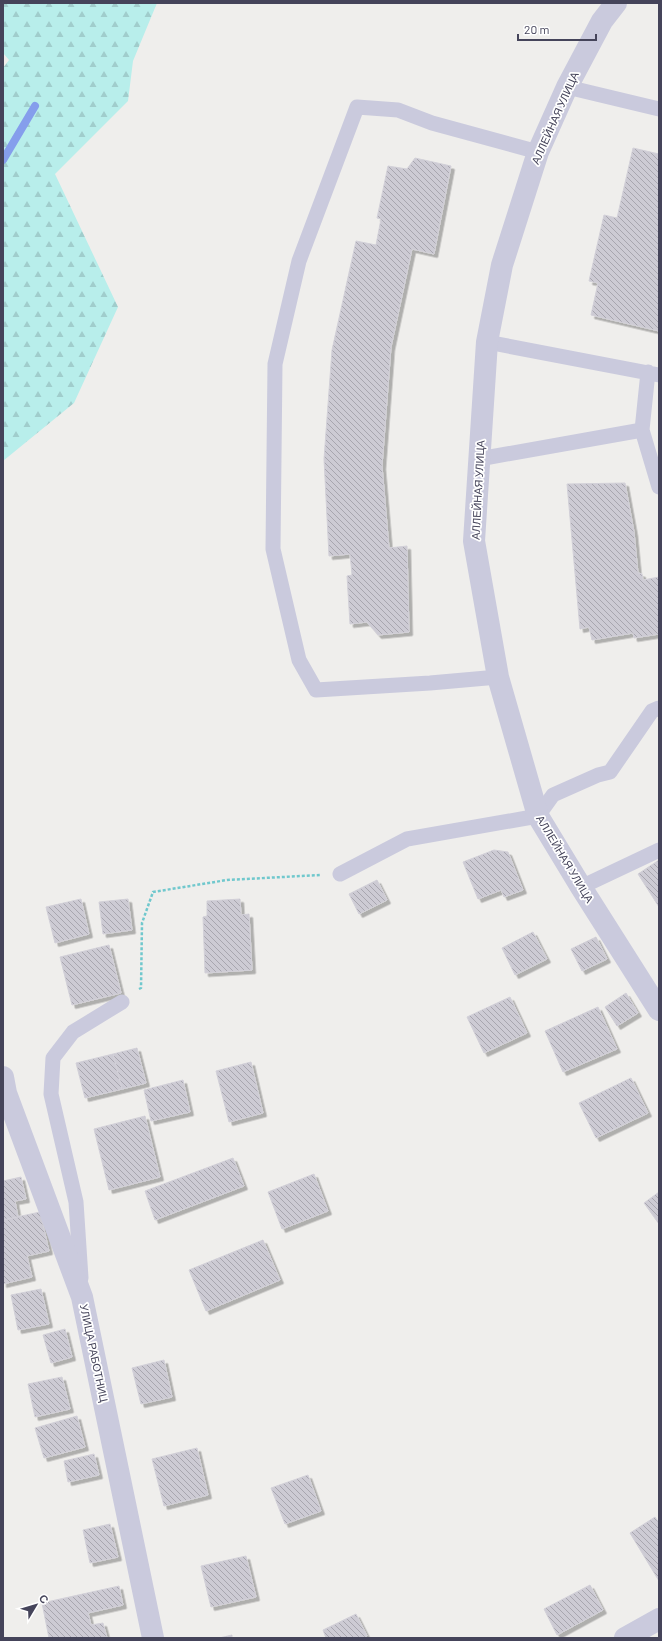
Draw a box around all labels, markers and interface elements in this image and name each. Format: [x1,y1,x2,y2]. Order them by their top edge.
scale bar [518,16,596,42]
text: 20 m [524,22,550,36]
street label: АЛЛЕЙНАЯ УЛИЦА [528,69,581,166]
street label: АЛЛЕЙНАЯ УЛИЦА [468,439,487,540]
street label: АЛЛЕЙНАЯ УЛИЦА [534,813,597,905]
street label: УЛИЦА РАБОТНИЦ [78,1303,111,1403]
north arrow [16,1585,56,1625]
text: С [37,1591,52,1606]

